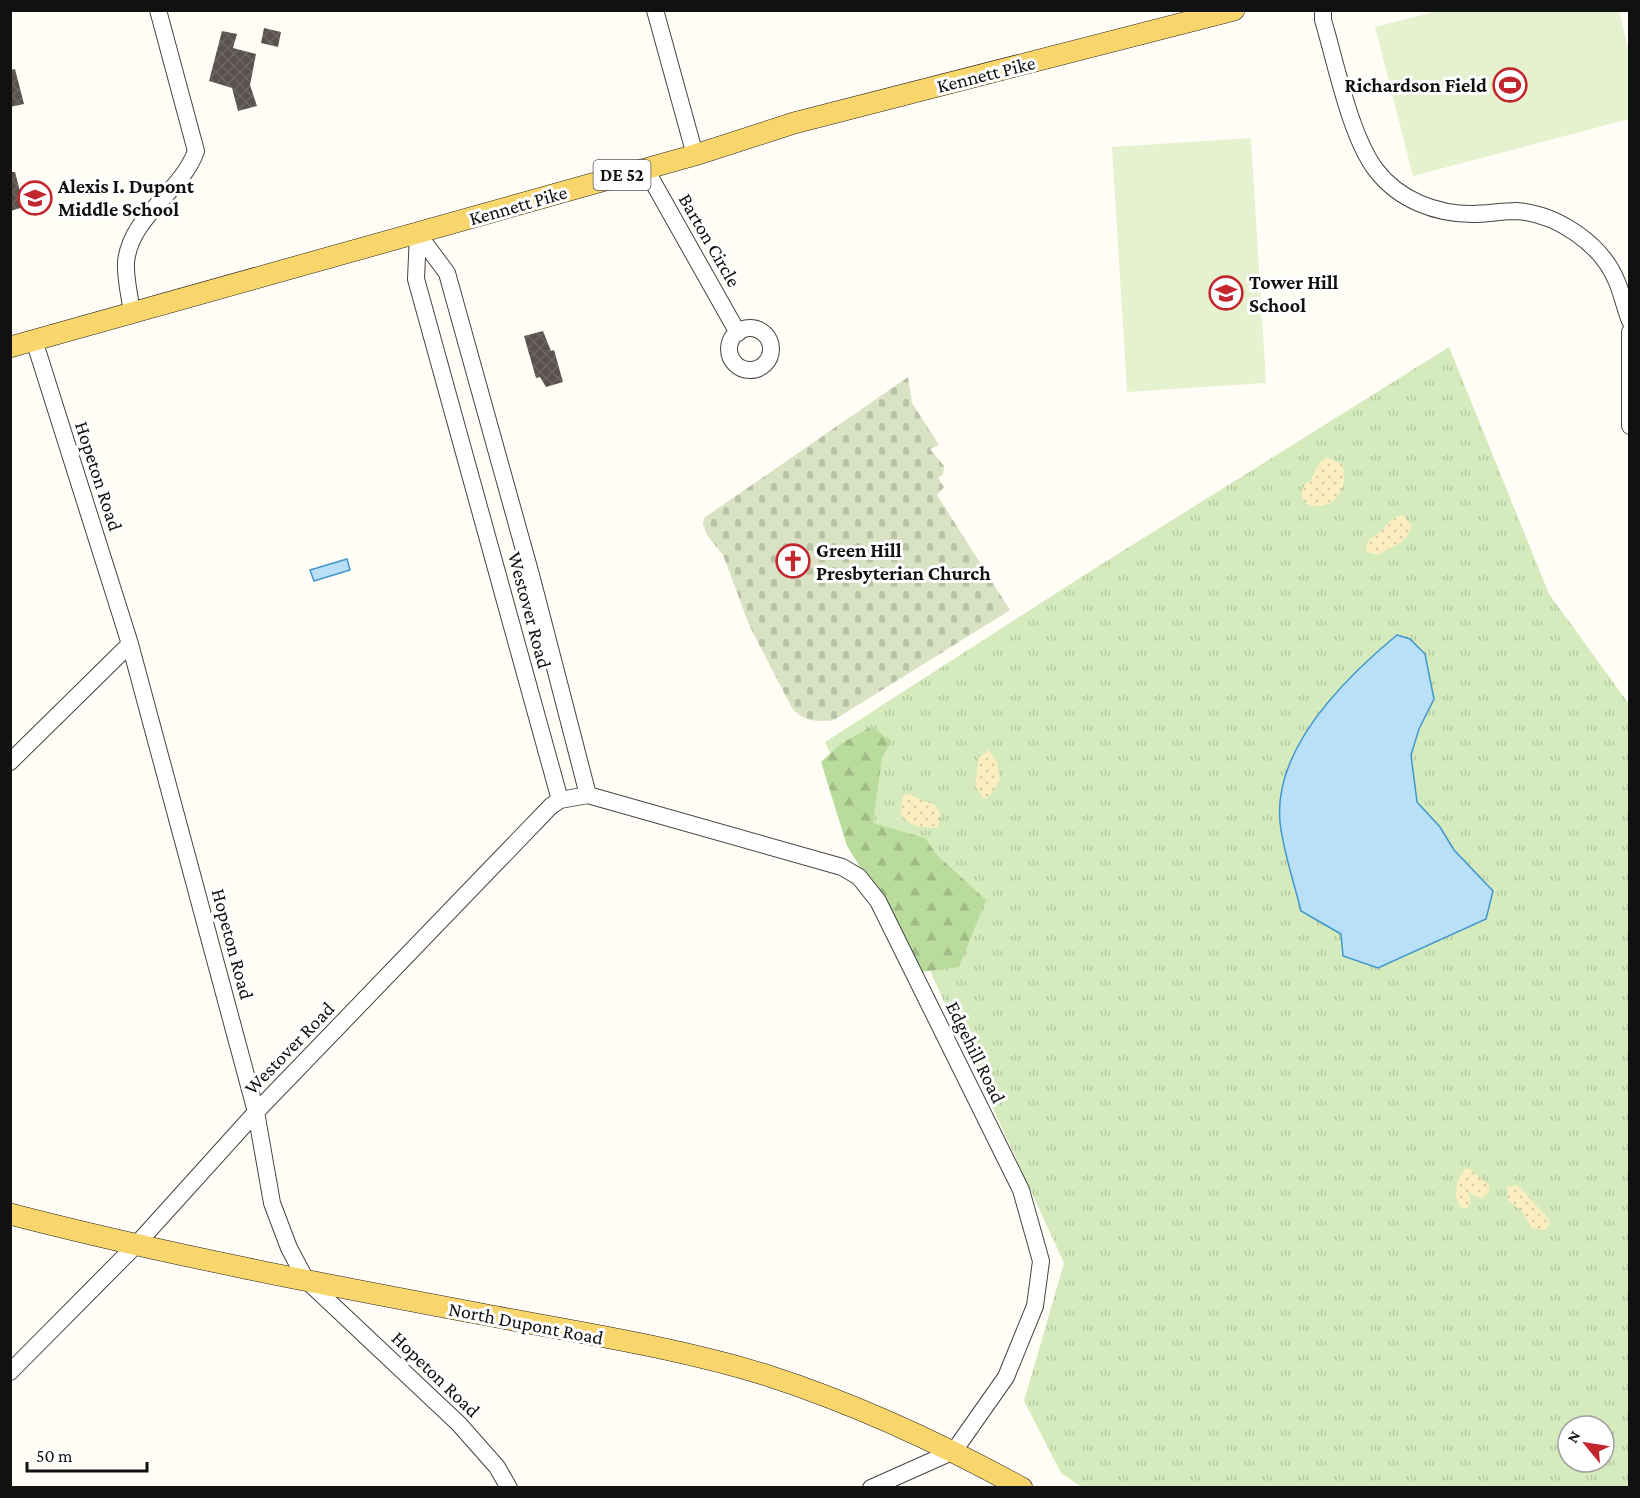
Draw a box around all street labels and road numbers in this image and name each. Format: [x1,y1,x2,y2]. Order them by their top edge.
street label: Kennett Pike [934,51,1038,97]
road number: DE 52 [594,160,650,190]
street label: Kennett Pike [467,180,570,229]
street label: Barton Circle [674,189,746,291]
street label: Hopeton Road [70,418,127,534]
street label: Westover Road [504,549,556,671]
street label: Hopeton Road [207,886,258,1003]
street label: Westover Road [239,997,339,1099]
street label: Edgehill Road [941,998,1010,1107]
street label: North Dupont Road [447,1297,606,1350]
street label: Hopeton Road [387,1327,485,1422]

